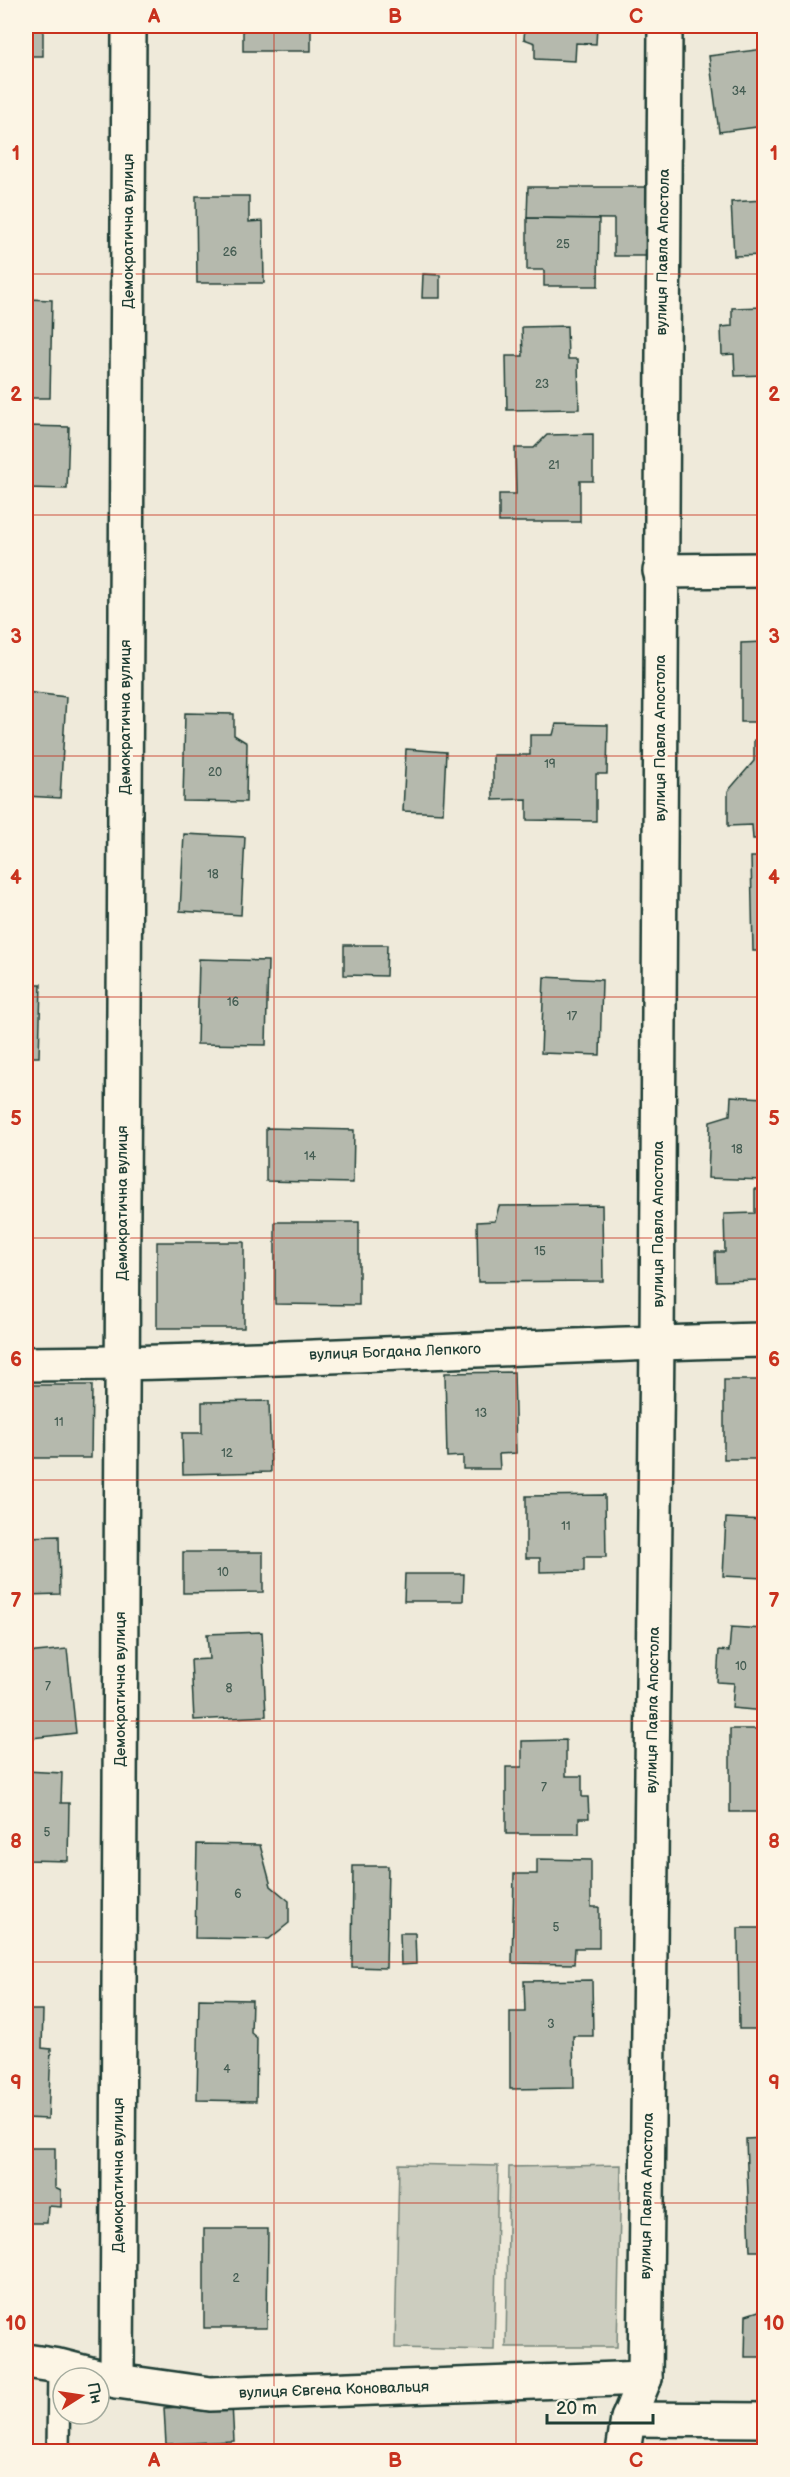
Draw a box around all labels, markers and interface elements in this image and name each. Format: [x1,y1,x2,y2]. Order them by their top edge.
text: A [147,5,161,29]
text: B [388,5,402,29]
text: C [629,5,643,29]
house number: 34 [732,84,747,99]
text: 1 [12,142,20,166]
text: 1 [770,142,778,166]
street label: Демократична вулиця [119,153,138,309]
street label: вулиця Павла Апостола [652,168,674,336]
house number: 25 [556,237,570,252]
house number: 26 [223,245,237,260]
house number: 23 [535,377,549,392]
text: 2 [10,383,22,407]
text: 2 [768,383,780,407]
house number: 21 [548,458,560,473]
text: 3 [10,625,22,649]
text: 3 [768,625,780,649]
street label: Демократична вулиця [116,639,135,795]
street label: вулиця Павла Апостола [651,654,670,821]
house number: 19 [544,757,556,772]
house number: 20 [208,765,222,780]
text: 4 [10,866,22,890]
text: 4 [768,866,780,890]
house number: 18 [207,867,219,882]
house number: 16 [227,995,239,1010]
house number: 17 [567,1009,577,1024]
text: 5 [10,1107,22,1131]
text: 5 [768,1107,780,1131]
street label: Демократична вулиця [113,1125,132,1281]
street label: вулиця Павла Апостола [649,1140,668,1307]
house number: 18 [731,1142,743,1157]
house number: 14 [304,1149,317,1164]
house number: 15 [534,1244,546,1259]
street label: вулиця Богдана Лепкого [309,1340,481,1364]
text: 6 [10,1348,22,1372]
text: 6 [768,1348,780,1372]
house number: 13 [475,1406,487,1421]
house number: 11 [54,1415,64,1430]
house number: 12 [221,1446,233,1461]
house number: 11 [561,1519,571,1534]
house number: 10 [217,1565,229,1580]
text: 7 [10,1589,22,1613]
text: 7 [768,1589,780,1613]
street label: Демократична вулиця [111,1611,130,1767]
street label: вулиця Павла Апостола [642,1626,664,1794]
house number: 10 [735,1659,747,1674]
house number: 7 [45,1679,51,1694]
house number: 8 [226,1681,233,1696]
house number: 7 [541,1780,547,1795]
house number: 5 [44,1825,51,1840]
text: 8 [10,1830,22,1854]
text: 8 [768,1830,780,1854]
house number: 6 [234,1887,242,1902]
house number: 5 [553,1920,560,1935]
house number: 3 [547,2017,555,2032]
house number: 4 [223,2062,231,2077]
text: 9 [10,2071,22,2095]
text: 9 [768,2071,780,2095]
street label: Демократична вулиця [109,2097,128,2253]
street label: вулиця Павла Апостола [636,2112,658,2280]
house number: 2 [232,2271,240,2286]
text: 10 [6,2312,26,2336]
text: 10 [764,2312,784,2336]
north arrow [51,2366,111,2426]
street label: вулиця Євгена Коновальця [239,2377,429,2403]
text: Пн [83,2381,106,2406]
scale bar [547,2387,654,2425]
text: 20 m [556,2398,597,2419]
text: A [147,2449,161,2473]
text: B [388,2449,402,2473]
text: C [629,2449,643,2473]

